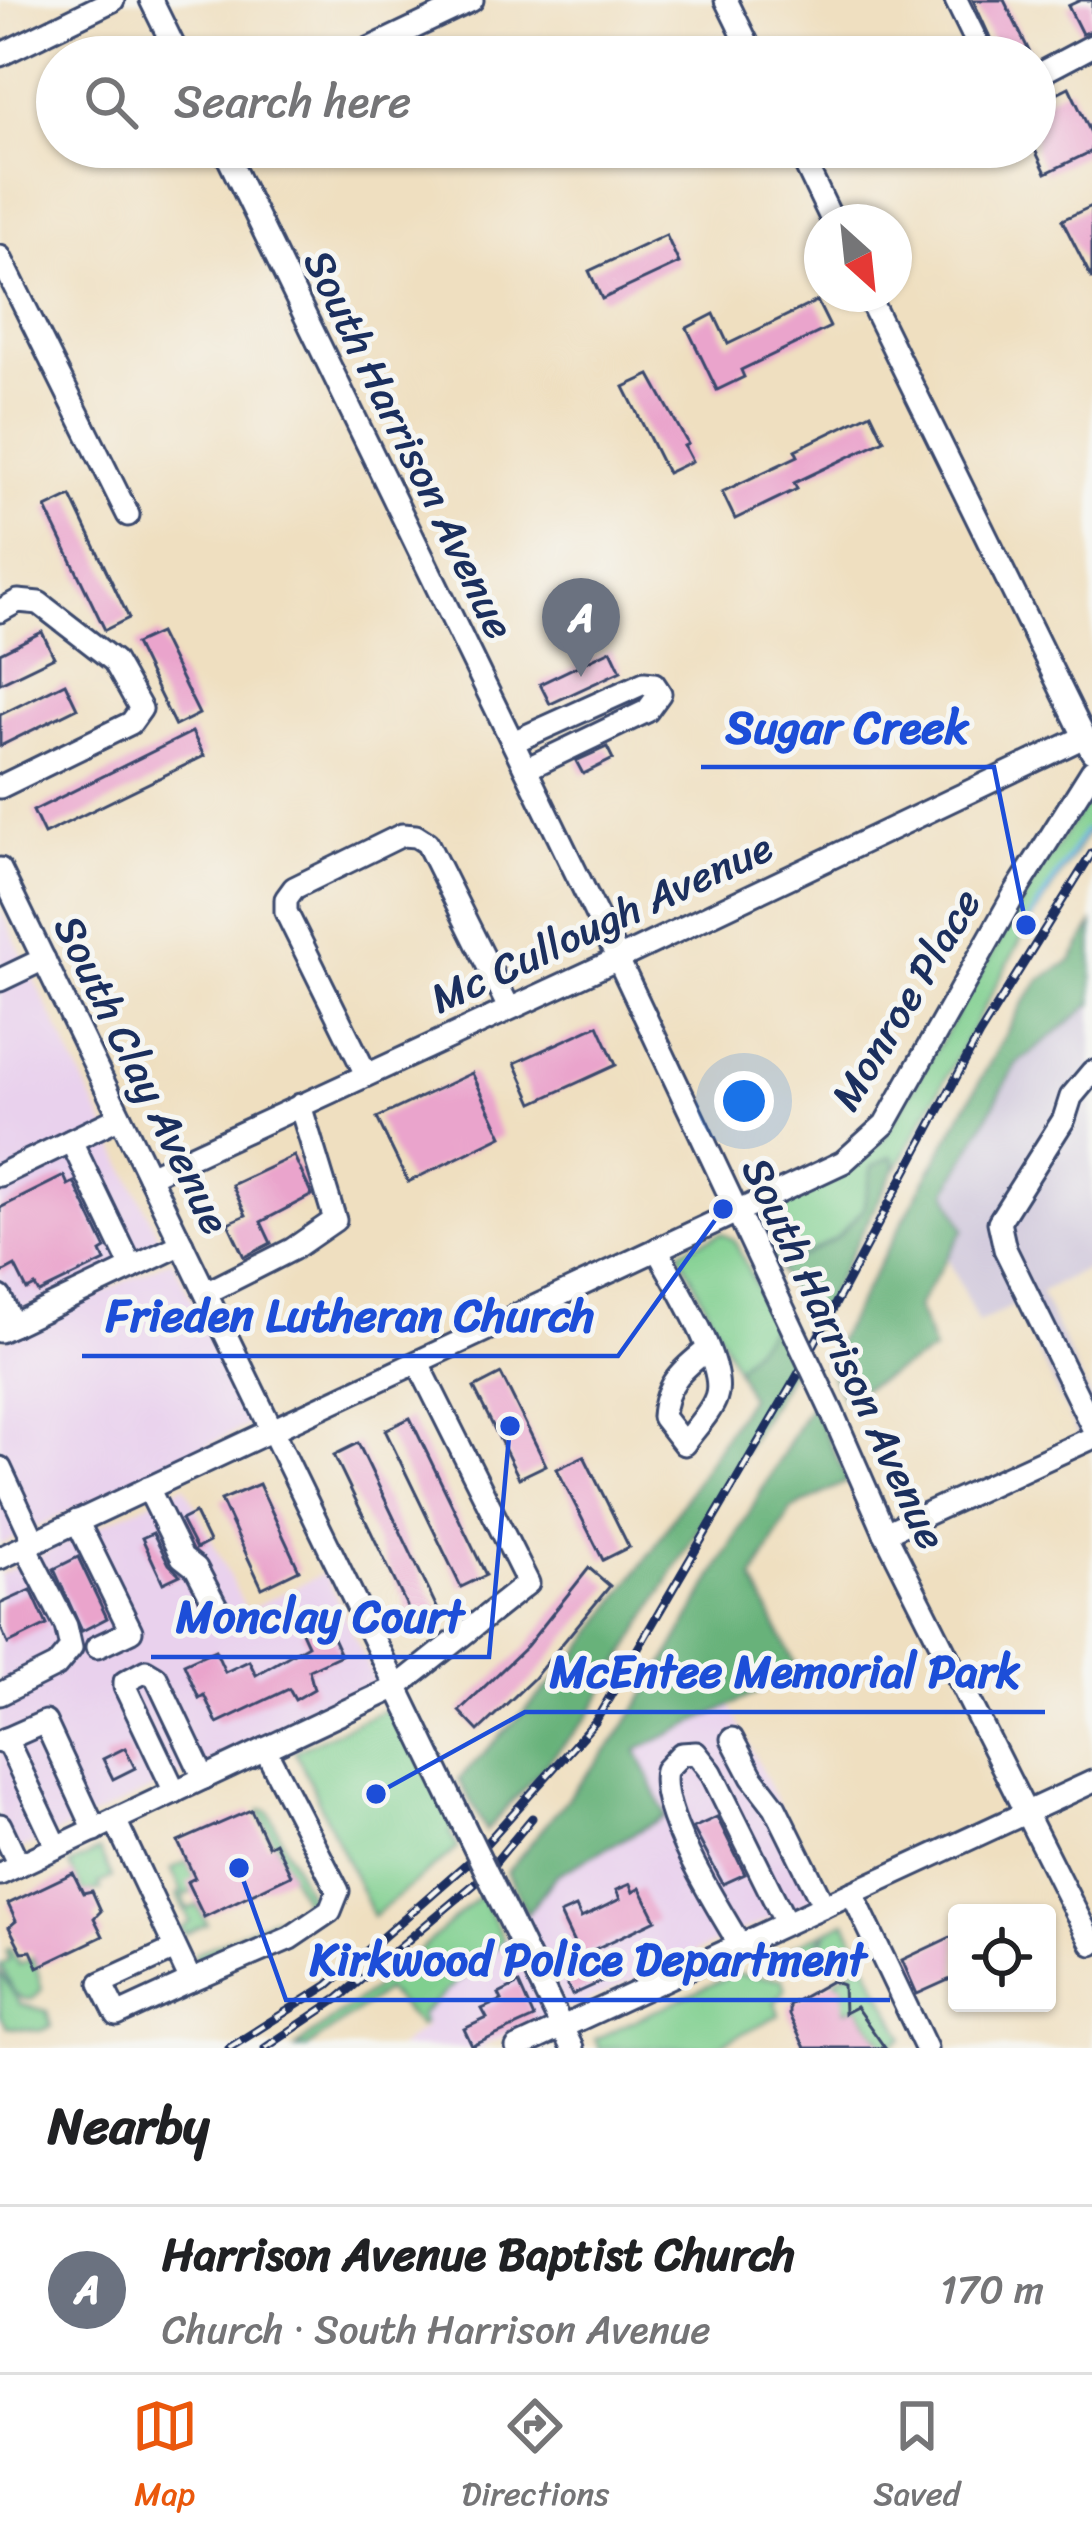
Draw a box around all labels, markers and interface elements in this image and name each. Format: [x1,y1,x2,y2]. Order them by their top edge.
search box [36,36,1056,168]
text: Search here [174,62,411,142]
icon: search [78,69,144,135]
north arrow [804,204,912,312]
street label: South Harrison Avenue [282,236,536,652]
pin: A [542,578,620,677]
callout: Sugar Creek [701,686,994,767]
text: Sugar Creek [724,688,970,768]
street label: Mc Cullough Avenue [418,811,785,1035]
street label: Monroe Place [810,874,1002,1125]
street label: South Clay Avenue [33,902,252,1247]
your location [714,1071,774,1131]
street label: South Harrison Avenue [720,1144,968,1562]
callout: Frieden Lutheran Church [82,1275,618,1356]
text: Frieden Lutheran Church [105,1276,595,1356]
callout: Monclay Court [151,1576,489,1657]
text: Monclay Court [175,1577,467,1657]
callout: McEntee Memorial Park [525,1631,1045,1712]
text: McEntee Memorial Park [549,1632,1021,1712]
map controls [948,1904,1056,2012]
button: locate [948,1904,1056,2012]
callout: Kirkwood Police Department [286,1919,890,2000]
text: Kirkwood Police Department [309,1920,869,2000]
text: Nearby [48,2081,209,2171]
text: Harrison Avenue Baptist Church [162,2215,795,2295]
text: A [74,2255,100,2324]
text: 170 m [940,2255,1044,2324]
text: Church · South Harrison Avenue [162,2295,711,2364]
tab: Map [132,2393,198,2523]
tab: Directions [462,2393,609,2523]
tab: Saved [873,2393,960,2523]

